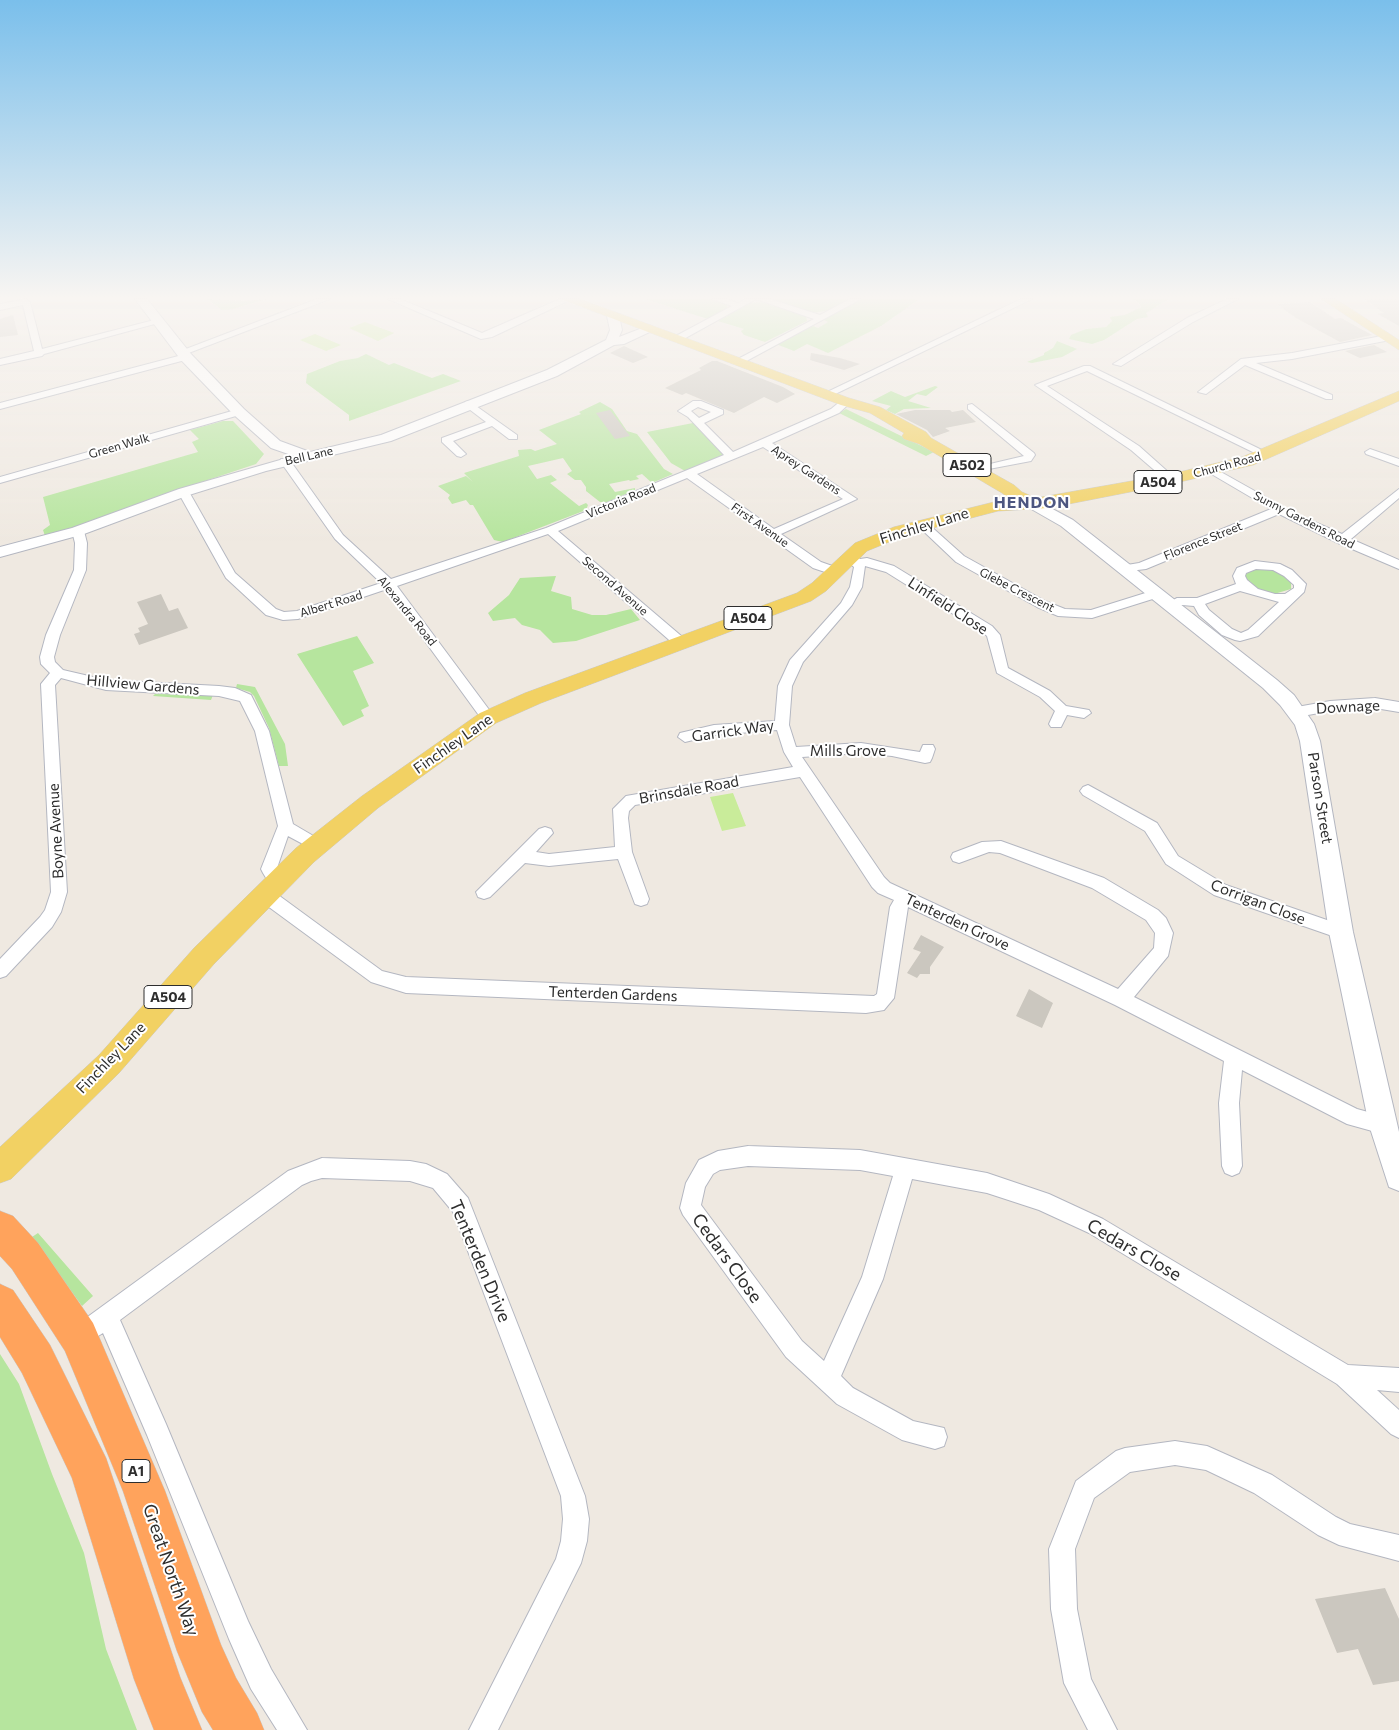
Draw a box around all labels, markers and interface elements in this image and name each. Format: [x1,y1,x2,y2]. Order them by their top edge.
street label: Green Walk [87,430,151,462]
street label: Aprey Gardens [769,442,843,498]
street label: Bell Lane [284,443,334,469]
street label: Church Road [1192,449,1262,481]
road number: A502 [943,454,991,476]
road number: A504 [1134,471,1182,494]
street label: Victoria Road [584,481,658,521]
street label: Sunny Gardens Road [1251,488,1357,552]
district label: HENDON [993,493,1071,513]
street label: First Avenue [728,500,792,550]
street label: Finchley Lane [877,504,971,548]
street label: Florence Street [1162,519,1244,563]
street label: Second Avenue [579,553,651,619]
street label: Glebe Crescent [977,565,1057,615]
street label: Alexandra Road [375,573,439,649]
street label: Linfield Close [905,573,991,639]
street label: Albert Road [298,588,364,620]
road number: A504 [724,606,772,630]
street label: Hillview Gardens [86,671,200,699]
street label: Downage [1316,696,1380,718]
street label: Finchley Lane [410,710,496,778]
street label: Garrick Way [691,716,775,746]
street label: Mills Grove [810,742,886,760]
street label: Parson Street [1304,751,1336,845]
street label: Brinsdale Road [638,772,740,808]
street label: Boyne Avenue [45,783,67,879]
street label: Corrigan Close [1208,876,1308,928]
street label: Tenterden Grove [902,890,1012,954]
street label: Tenterden Gardens [548,983,678,1005]
road number: A504 [144,986,192,1009]
street label: Finchley Lane [73,1019,149,1097]
street label: Tenterden Drive [445,1197,515,1325]
street label: Cedars Close [687,1209,767,1307]
street label: Cedars Close [1083,1214,1185,1286]
road number: A1 [122,1460,150,1482]
street label: Great North Way [138,1501,204,1639]

